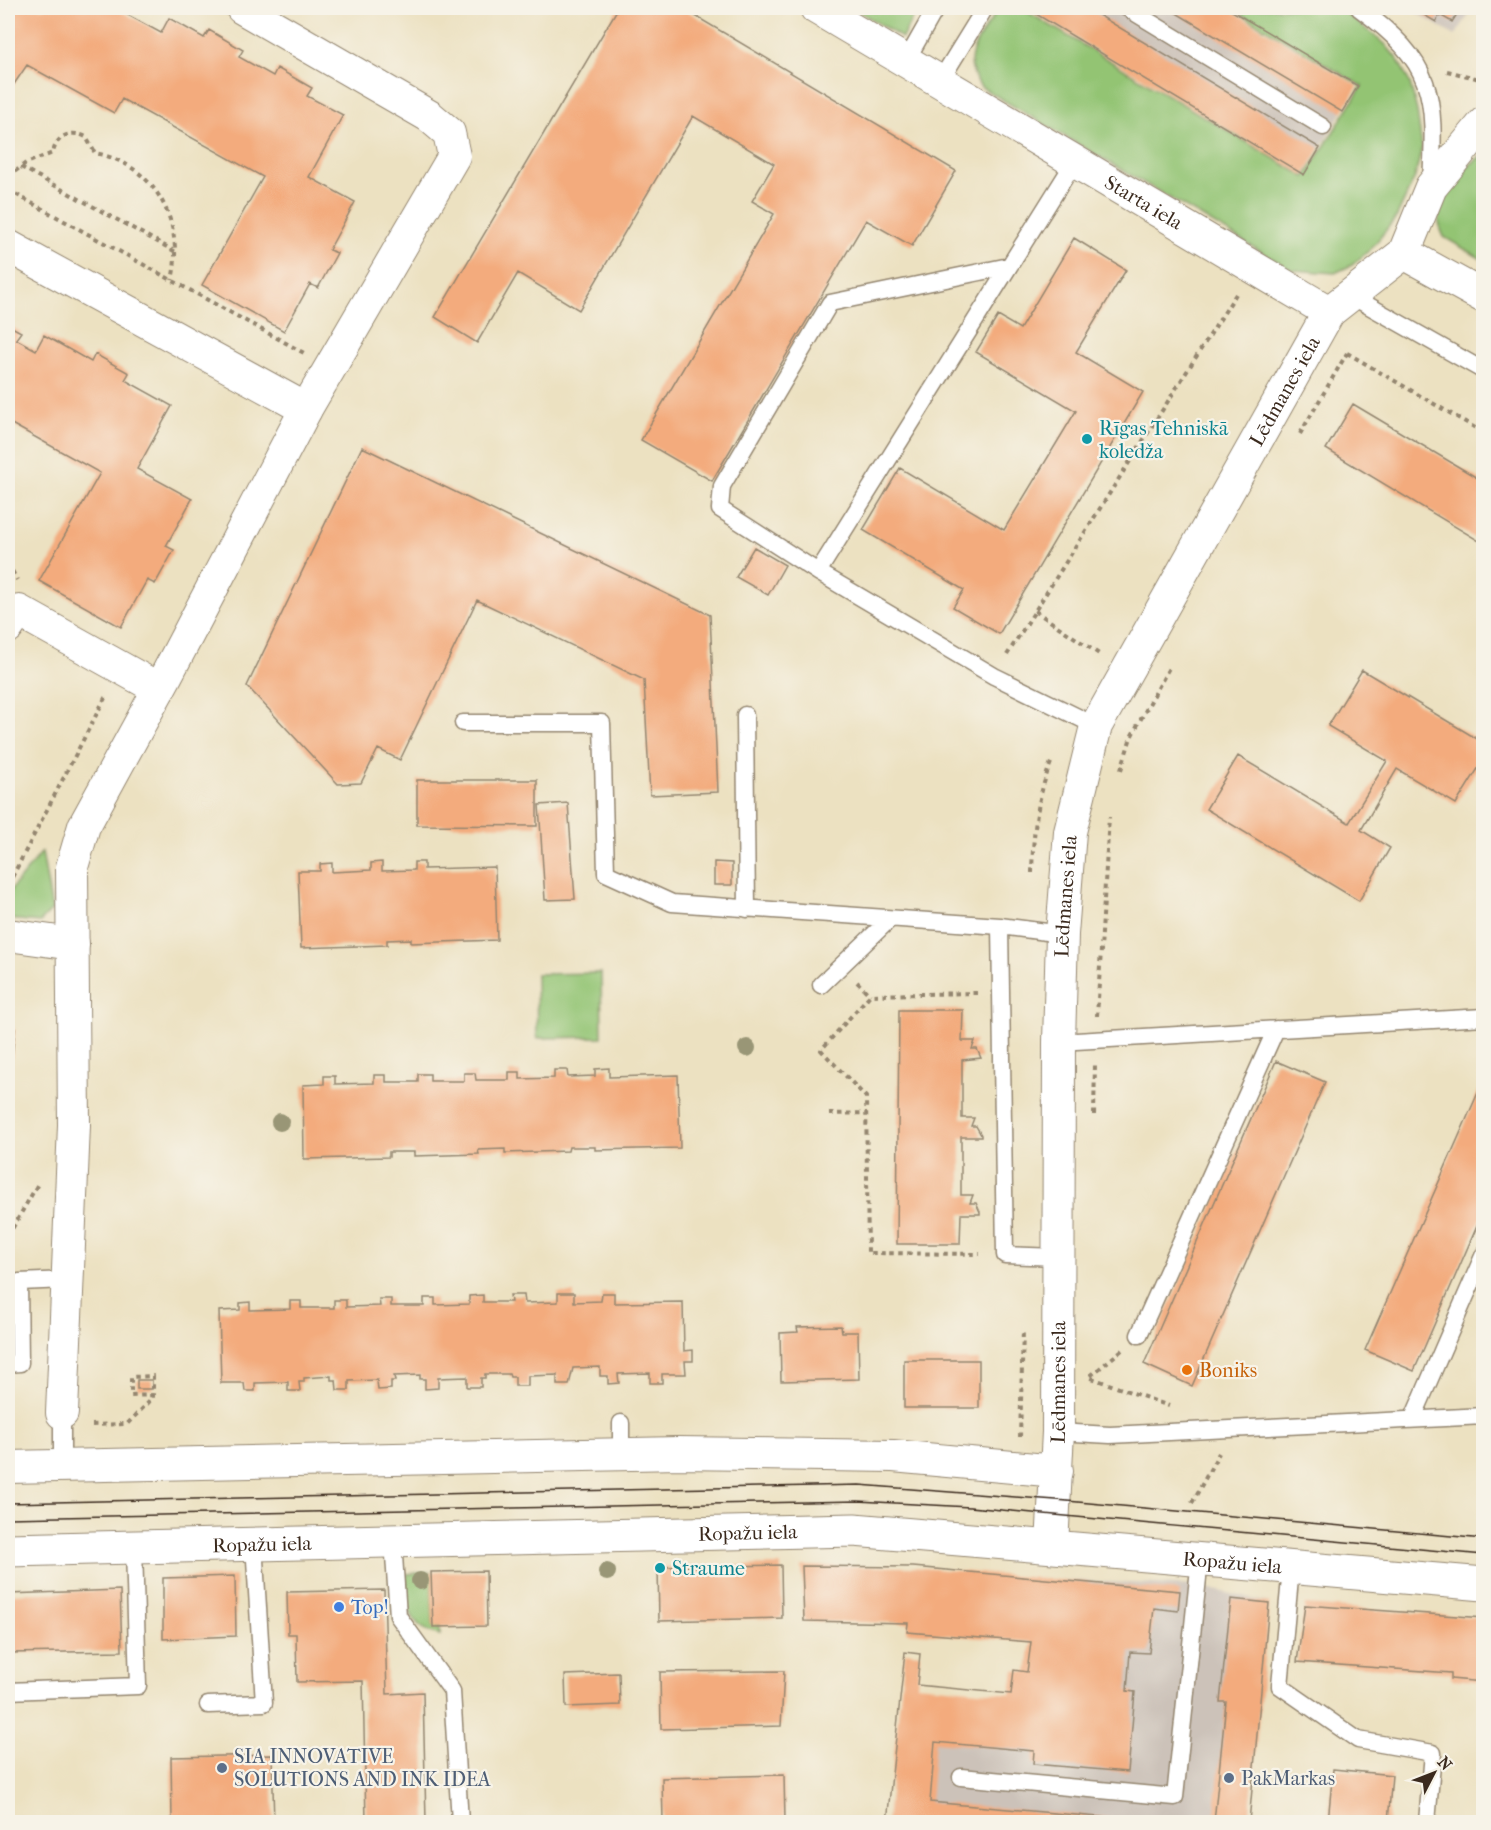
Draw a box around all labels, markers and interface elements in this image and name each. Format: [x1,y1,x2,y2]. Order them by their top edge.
street label: Starta iela [1101,170,1187,235]
street label: Lēdmanes iela [1244,331,1325,450]
place label: Rīgas Tehniskā koledža [1099,417,1229,463]
marker: Rīgas Tehniskā koledža [1080,432,1094,446]
street label: Lēdmanes iela [1050,834,1081,958]
street label: Lēdmanes iela [1046,1320,1070,1444]
place label: Boniks [1199,1359,1257,1382]
marker: Boniks [1180,1363,1194,1377]
street label: Ropažu iela [698,1520,798,1545]
street label: Ropažu iela [212,1531,313,1557]
street label: Ropažu iela [1182,1547,1284,1578]
place label: Straume [672,1557,745,1580]
marker: Straume [653,1561,667,1575]
place label: Top! [351,1596,389,1619]
marker: Top! [332,1600,346,1614]
north arrow [1404,1743,1464,1803]
place label: SIA INNOVATIVE SOLUTIONS AND INK IDEA [234,1745,492,1791]
text: N [1434,1752,1456,1775]
marker: SIA INNOVATIVE SOLUTIONS AND INK IDEA [215,1761,229,1775]
place label: PakMarkas [1241,1767,1335,1790]
marker: PakMarkas [1222,1771,1236,1785]

